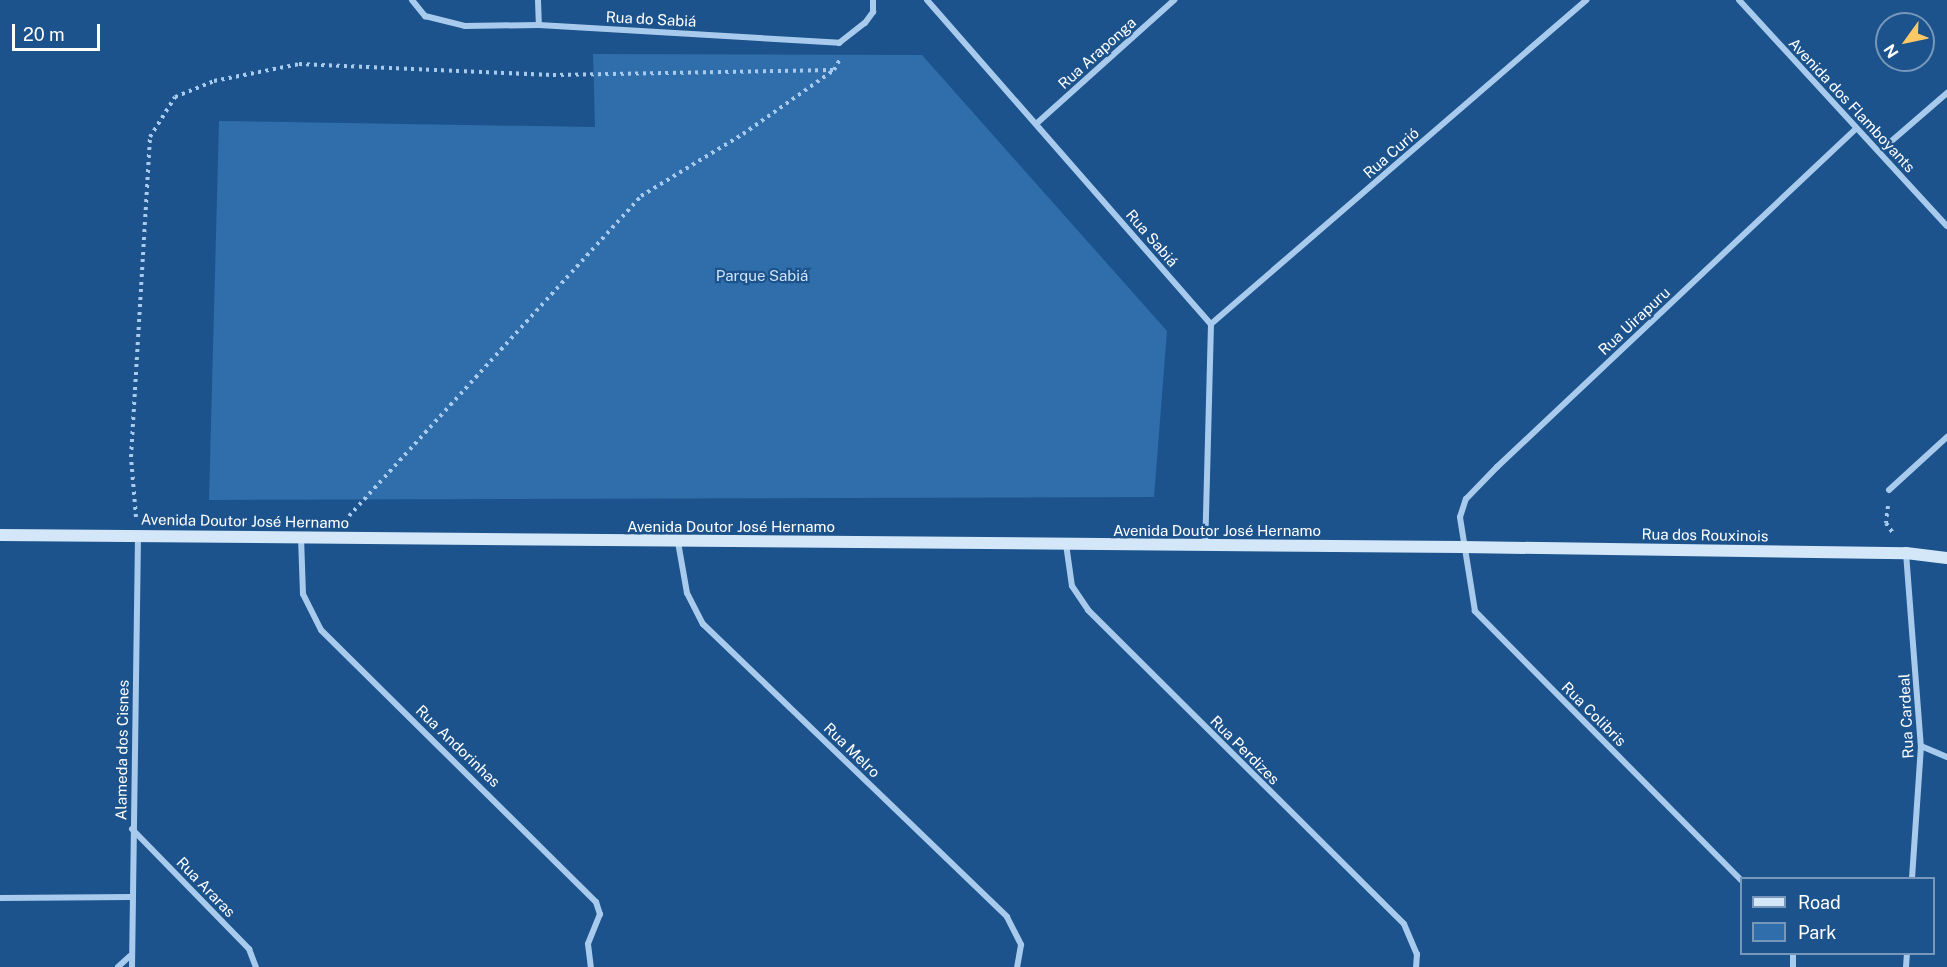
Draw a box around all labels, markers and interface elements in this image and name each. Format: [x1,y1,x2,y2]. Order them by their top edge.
street label: Rua do Sabiá [605,8,697,30]
scale bar [15,12,104,50]
north arrow [1875,12,1935,72]
street label: Rua Araponga [1054,13,1140,93]
text: 20 m [23,24,65,45]
street label: Avenida dos Flamboyants [1785,34,1919,176]
text: N [1880,41,1903,61]
street label: Rua Curió [1359,124,1423,182]
street label: Rua Sabiá [1122,206,1182,270]
park label: Parque Sabiá [716,267,808,285]
street label: Rua Uirapuru [1595,283,1673,359]
street label: Avenida Doutor José Hernamo [141,510,349,532]
street label: Avenida Doutor José Hernamo [627,518,835,536]
street label: Avenida Doutor José Hernamo [1113,522,1321,540]
street label: Rua dos Rouxinois [1641,525,1769,545]
street label: Rua Cardeal [1895,673,1917,759]
street label: Rua Colibris [1558,678,1630,750]
street label: Alameda dos Cisnes [112,679,132,821]
street label: Rua Andorinhas [412,701,504,791]
street label: Rua Perdizes [1207,712,1283,788]
street label: Rua Melro [820,719,884,781]
street label: Rua Araras [173,853,239,921]
legend [1740,877,1935,955]
text: Road [1798,892,1841,913]
text: Park [1798,922,1836,943]

